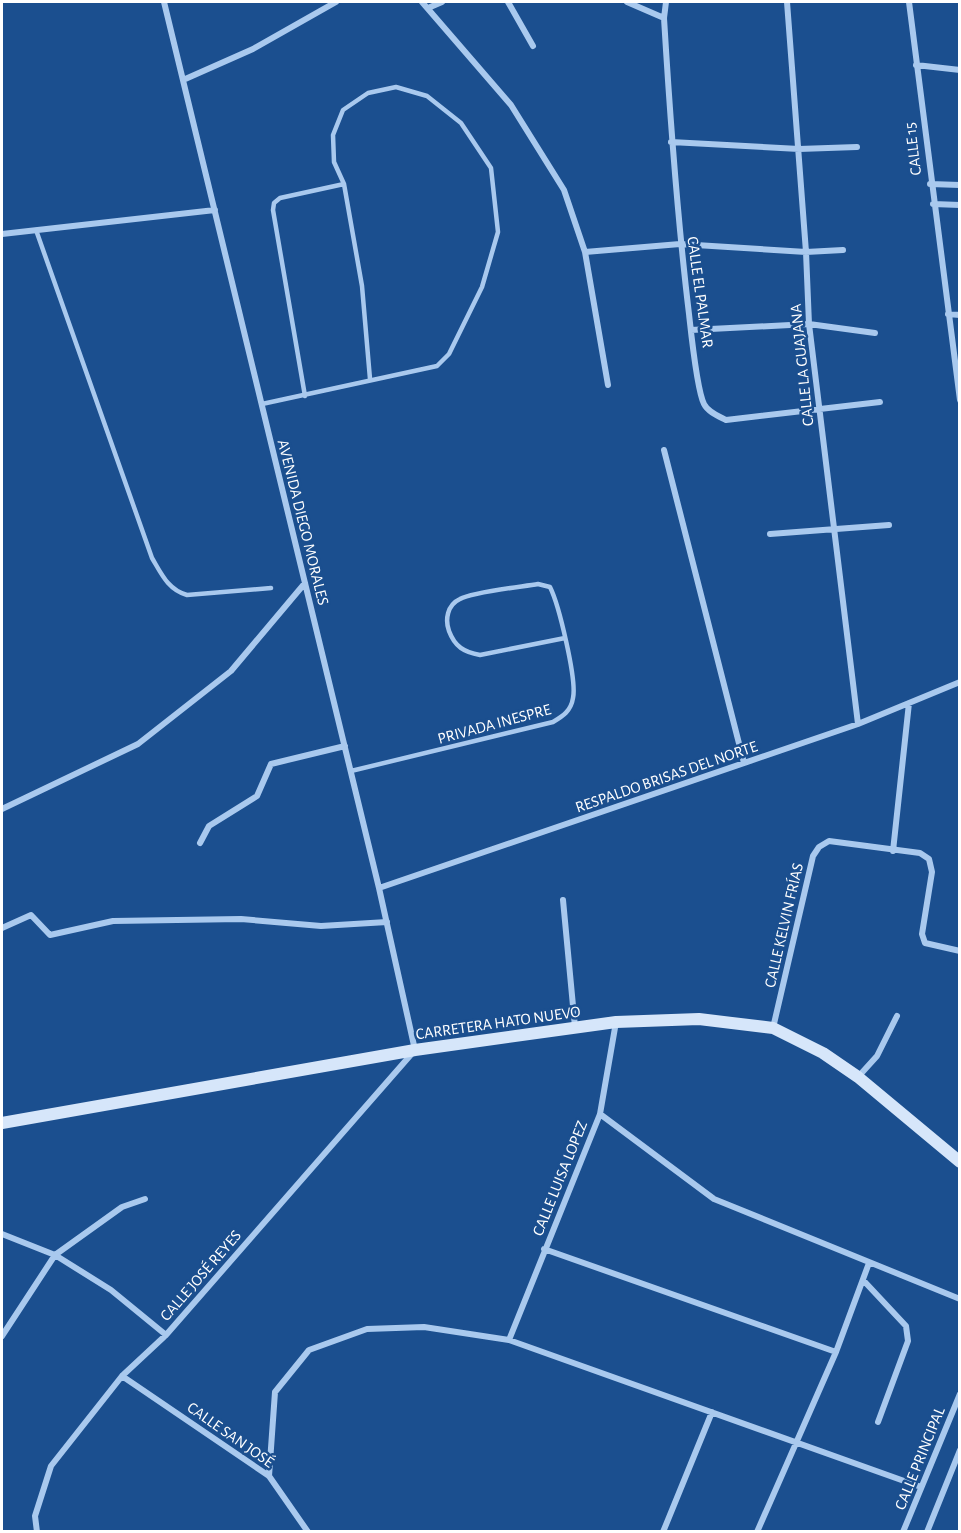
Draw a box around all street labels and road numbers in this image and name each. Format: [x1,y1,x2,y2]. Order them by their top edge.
street label: CALLE 15 [902,121,924,176]
street label: CALLE EL PALMAR [684,235,716,349]
street label: CALLE LA GUAJANA [788,303,816,427]
street label: AVENIDA DIEGO MORALES [275,438,331,607]
street label: PRIVADA INESPRE [436,701,553,747]
street label: RESPALDO BRISAS DEL NORTE [573,738,760,816]
street label: CALLE KELVIN FRÍAS [760,861,806,989]
street label: CARRETERA HATO NUEVO [415,1003,582,1042]
street label: CALLE LUISA LOPEZ [530,1119,590,1238]
street label: CALLE JOSÉ REYES [156,1226,244,1324]
street label: CALLE SAN JOSÉ [184,1397,278,1471]
street label: CALLE PRINCIPAL [892,1404,948,1512]

